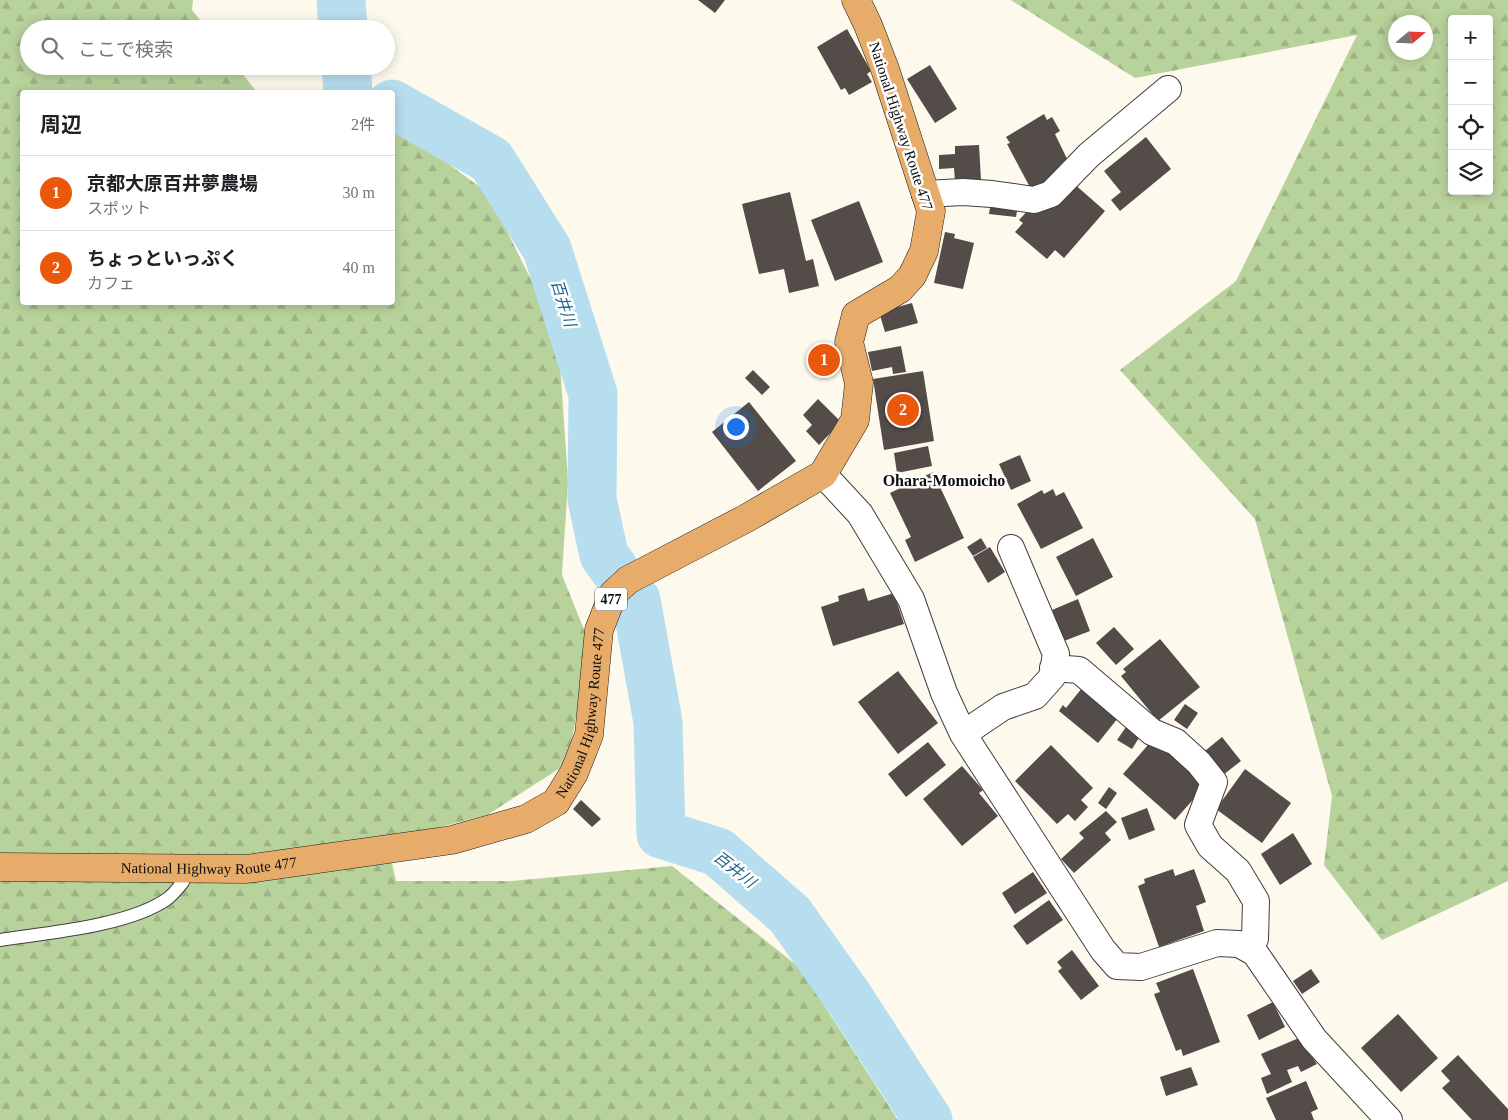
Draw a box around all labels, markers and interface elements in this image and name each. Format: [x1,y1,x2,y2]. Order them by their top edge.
north arrow [1388,15,1433,60]
map controls [1448,15,1493,195]
button: + [1448,15,1493,60]
search box [20,20,395,75]
icon: search [38,34,66,62]
text: ここで検索 [78,39,173,60]
street label: National Highway Route 477 [866,40,936,213]
button: − [1448,60,1493,105]
button: locate [1448,105,1493,150]
text: 周辺 [40,113,82,137]
text: 2件 [351,116,375,133]
button: layers [1448,150,1493,195]
text: 京都大原百井夢農場 [87,173,258,194]
text: 1 [52,184,60,201]
text: 30 m [343,184,375,201]
text: スポット [87,200,151,217]
text: ちょっといっぷく [87,248,239,269]
text: 2 [52,259,60,276]
text: 40 m [343,259,375,276]
text: カフェ [87,275,135,292]
water label: 百井川 [548,278,580,331]
pin: 1 [808,341,840,379]
pin: 2 [887,391,919,429]
your location [723,414,749,440]
district label: Ohara-Momoicho [883,472,1005,489]
road number: 477 [595,588,627,610]
street label: National Highway Route 477 [553,626,607,801]
water label: 百井川 [711,848,760,892]
street label: National Highway Route 477 [121,854,298,877]

